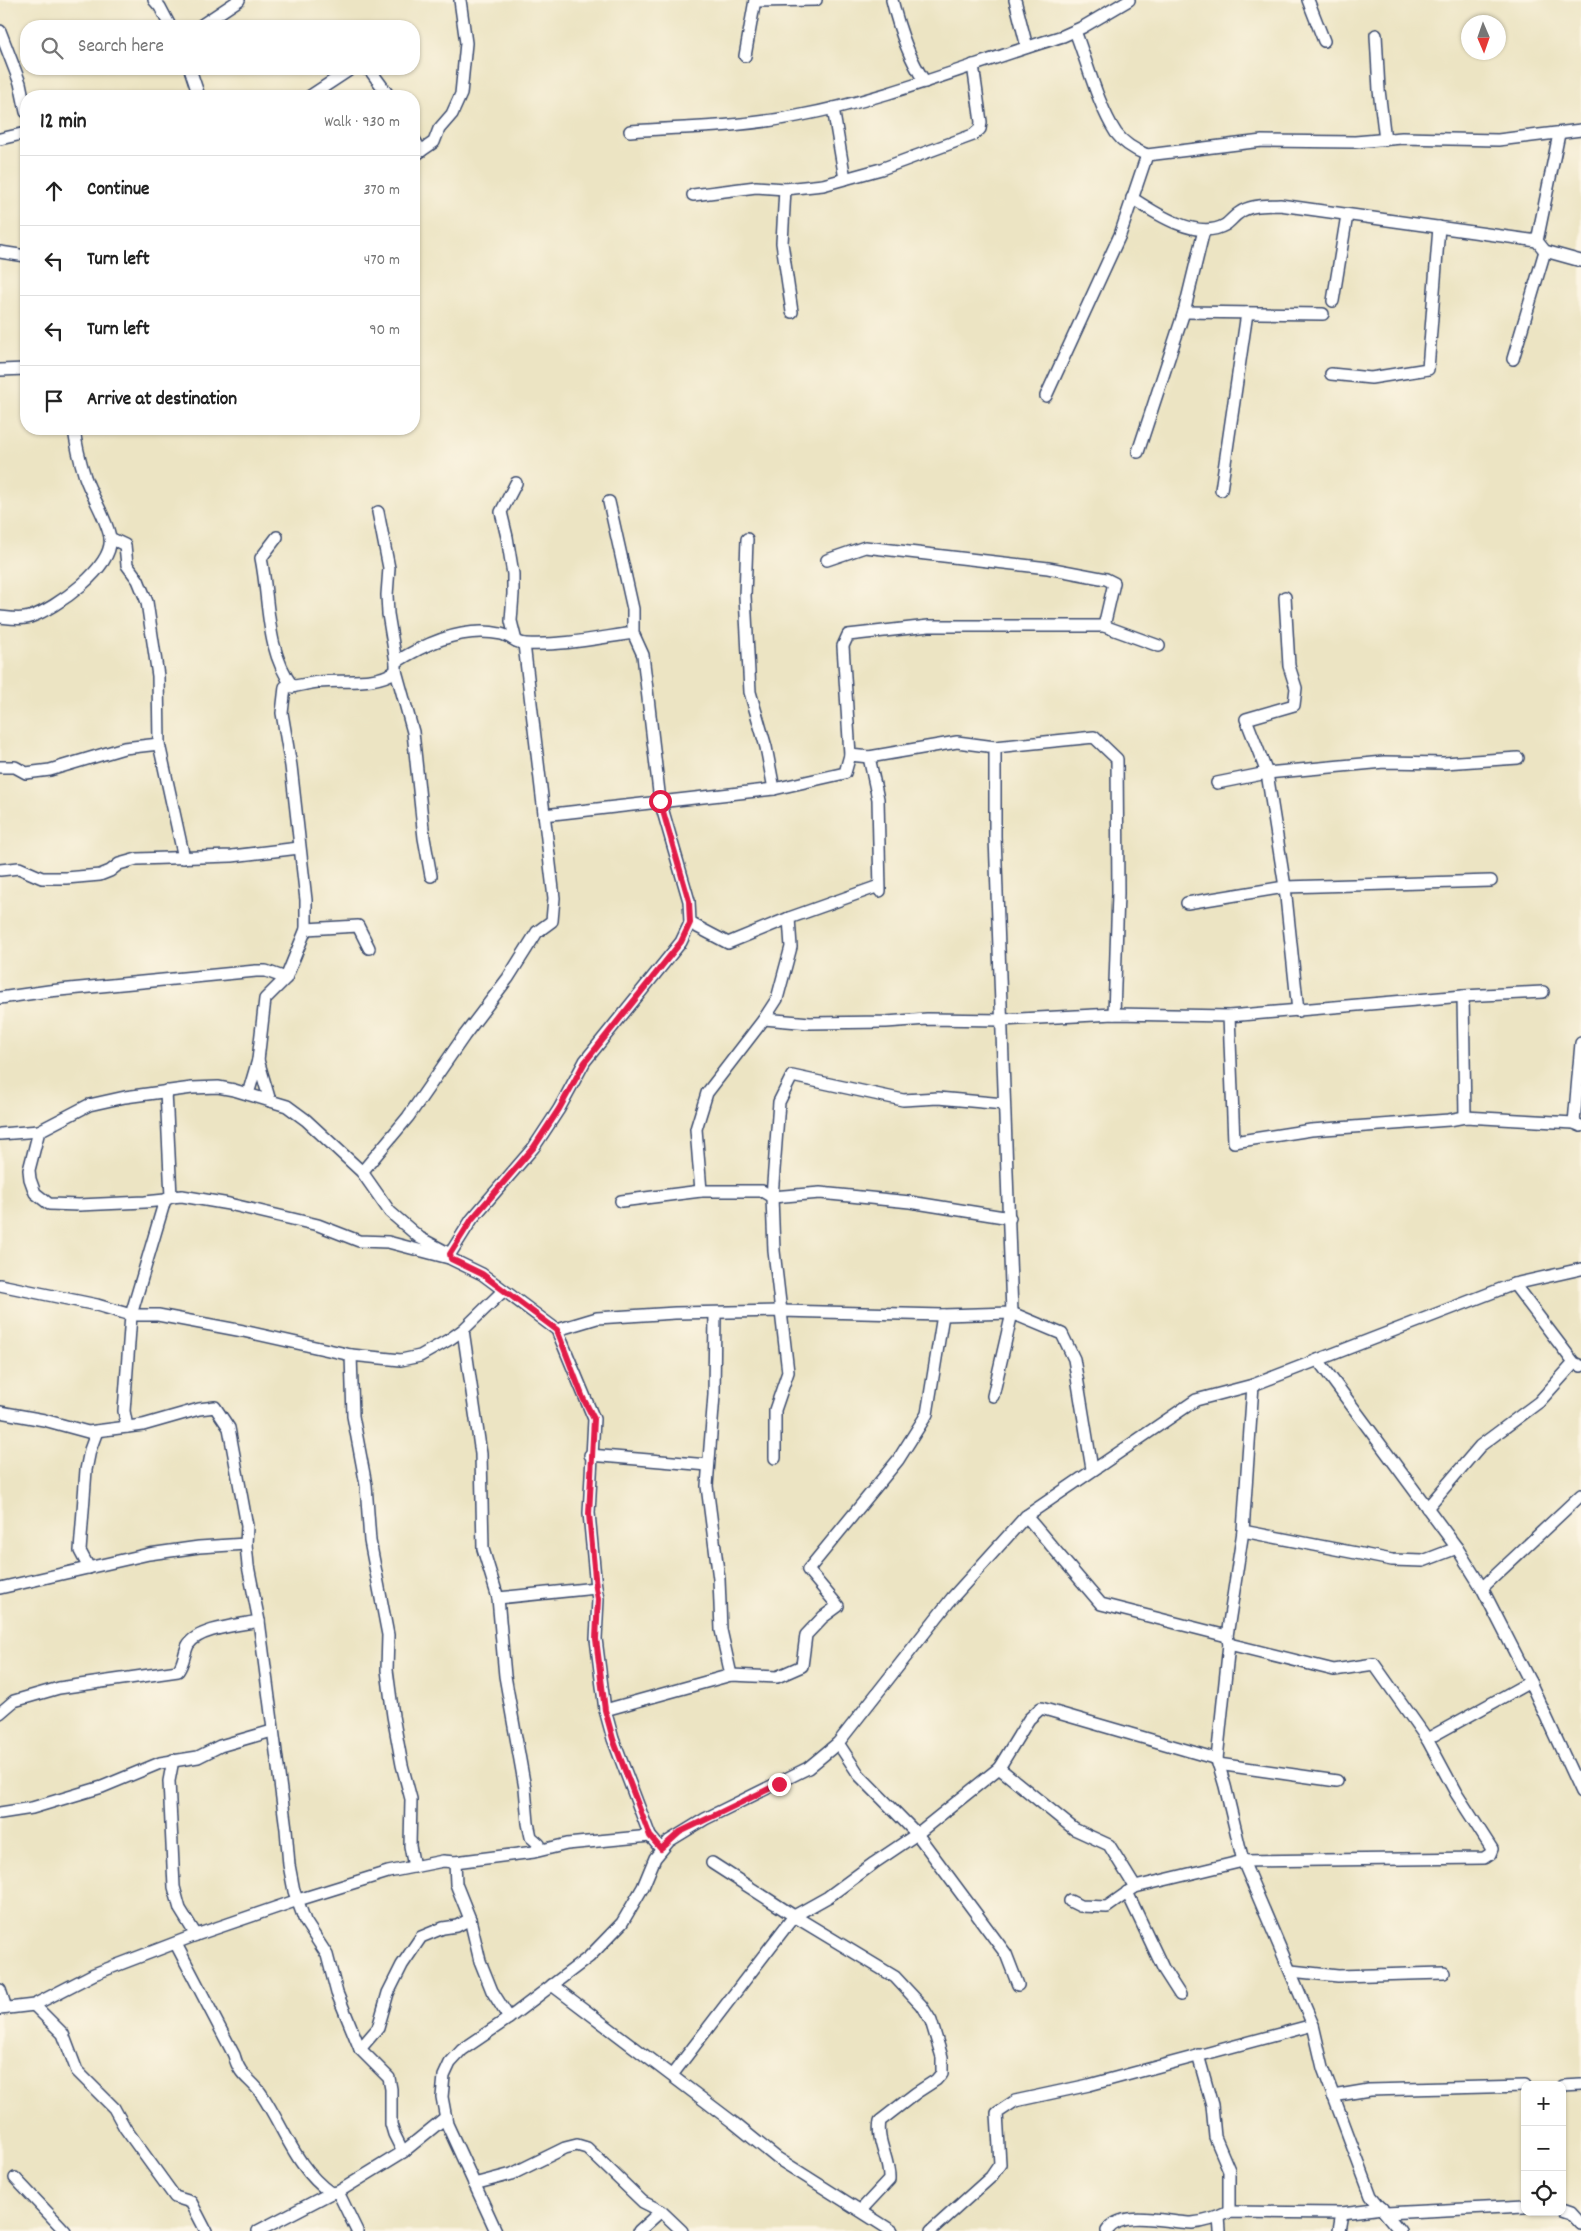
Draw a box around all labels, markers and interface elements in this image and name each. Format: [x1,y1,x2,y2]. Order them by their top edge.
north arrow [1461,15,1506,60]
search box [20,20,420,75]
icon: search [38,34,66,62]
text: Search here [78,34,164,61]
text: 12 min [40,108,87,138]
text: Walk · 930 m [324,111,400,134]
icon: ahead [40,177,68,205]
text: Continue [87,177,149,204]
text: 370 m [363,179,400,202]
icon: left [40,247,68,275]
text: Turn left [87,247,150,274]
text: 470 m [364,249,400,272]
icon: left [40,317,68,345]
text: Turn left [87,317,150,344]
text: 90 m [369,319,400,342]
icon: arrive [40,387,68,415]
text: Arrive at destination [87,387,237,414]
route start [649,790,672,813]
route end [768,1773,791,1796]
map controls [1521,2081,1566,2216]
button: + [1521,2081,1566,2126]
button: − [1521,2126,1566,2171]
button: locate [1521,2171,1566,2216]

